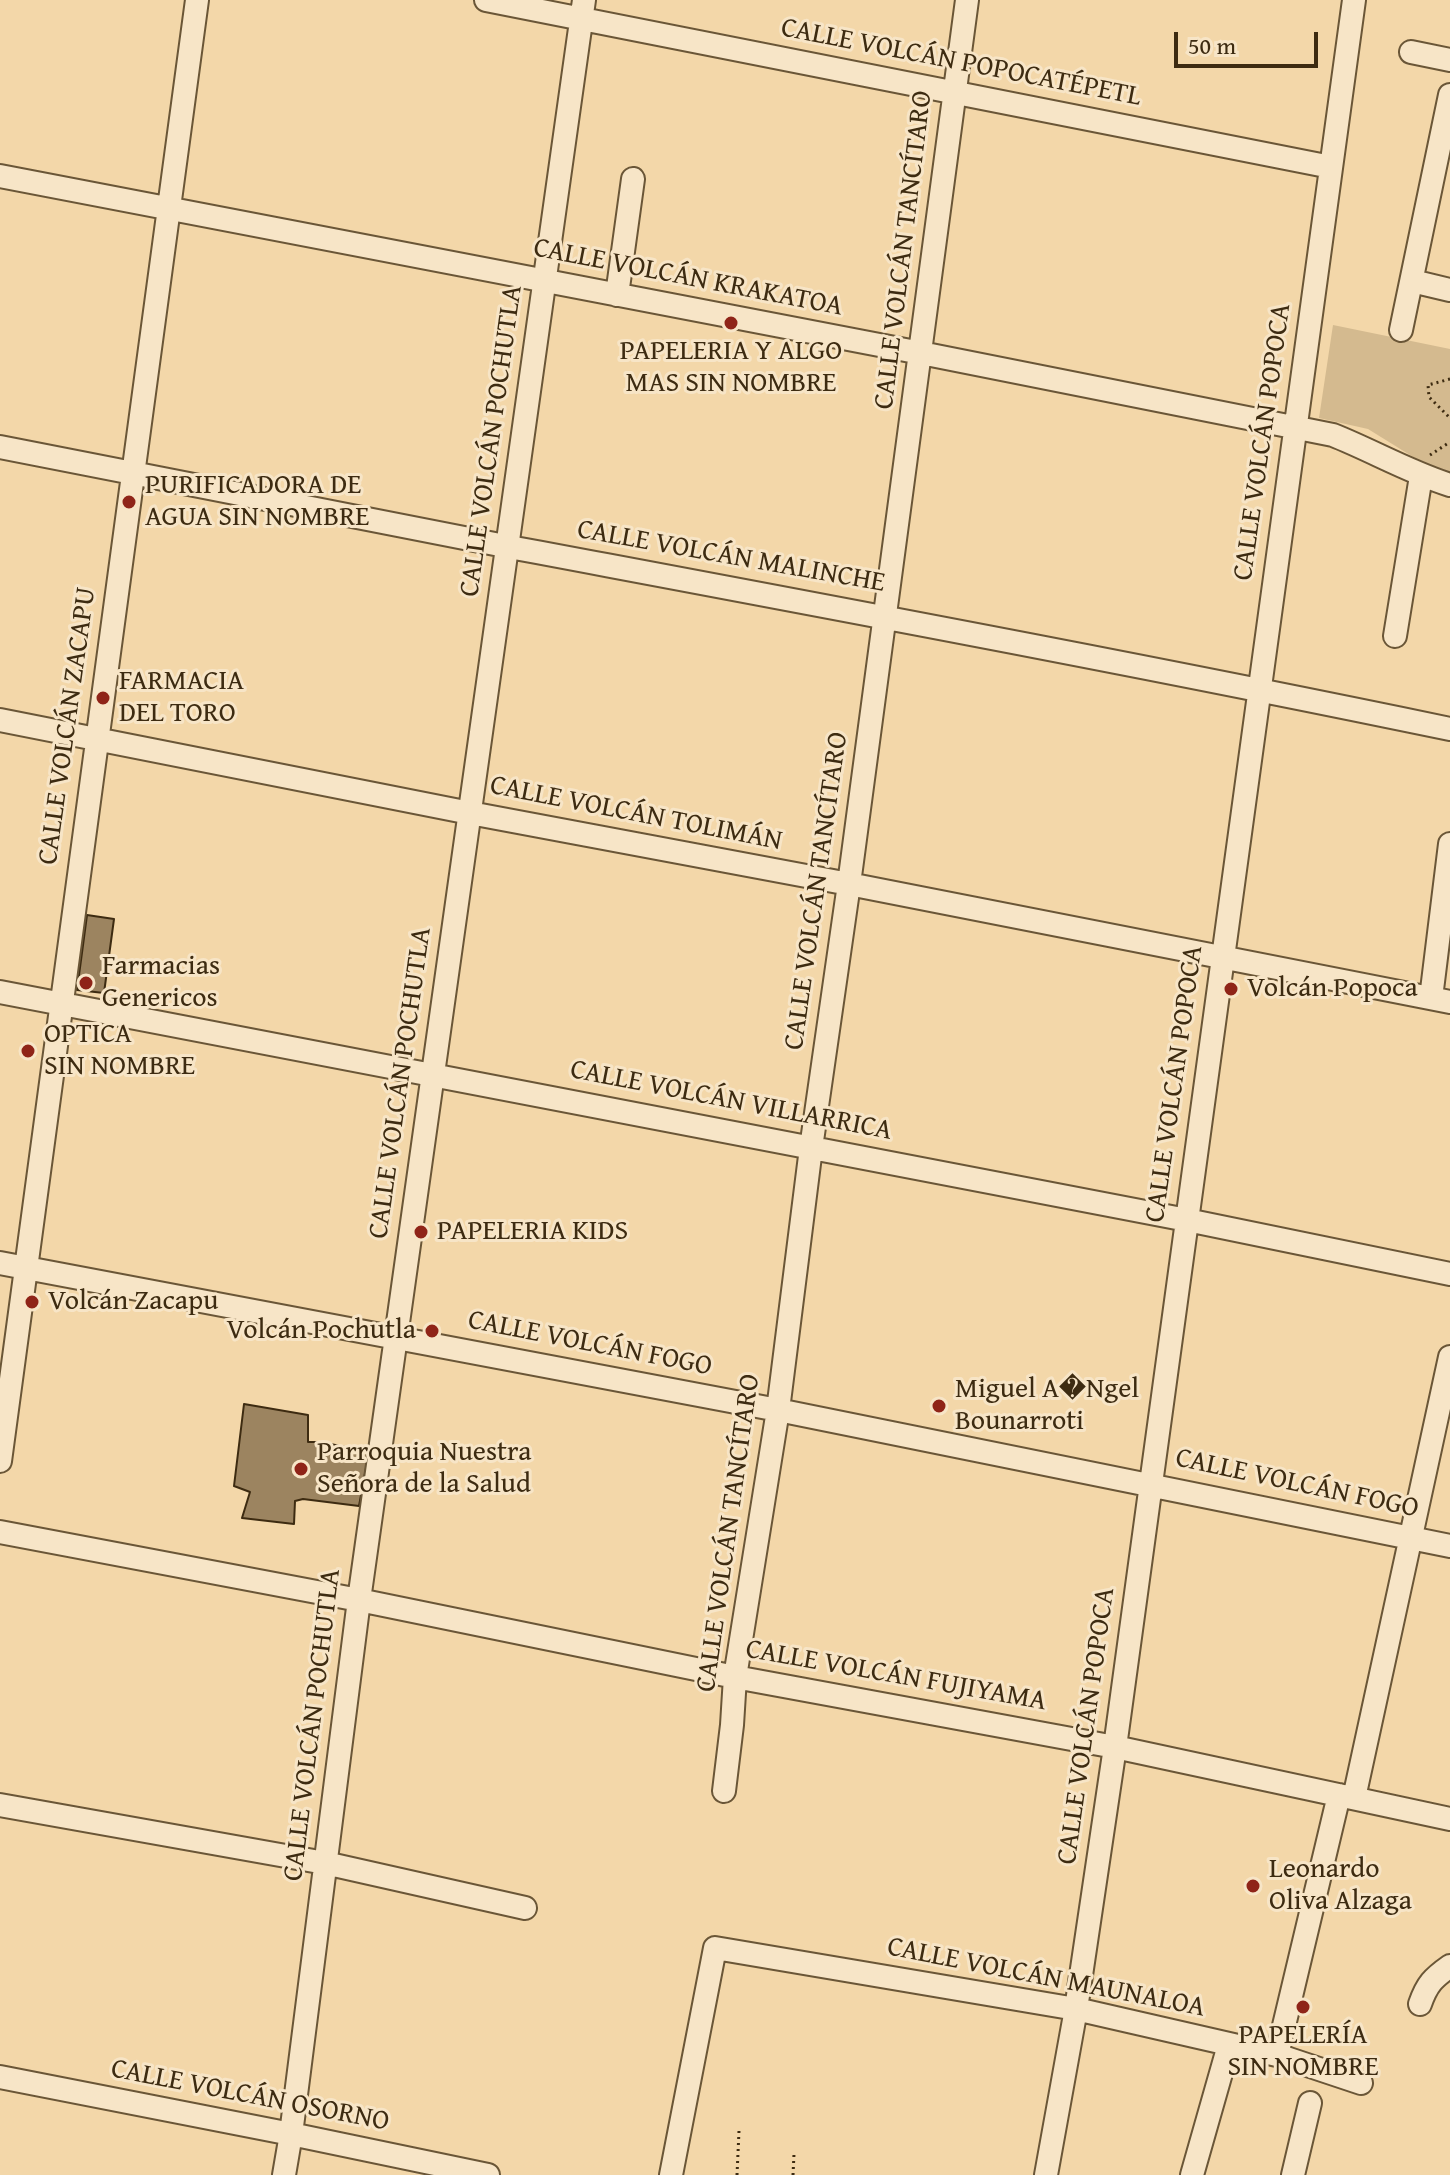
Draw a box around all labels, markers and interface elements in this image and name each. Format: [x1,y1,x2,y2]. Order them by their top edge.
street label: CALLE VOLCÁN POPOCATÉPETL [778,12,1144,114]
scale bar [1178,16,1322,66]
text: 50 m [1188,28,1236,63]
street label: CALLE VOLCÁN TANCÍTARO [868,89,940,411]
street label: CALLE VOLCÁN KRAKATOA [531,232,845,324]
street label: CALLE VOLCÁN POCHUTLA [453,283,531,599]
street label: CALLE VOLCÁN POPOCA [1227,301,1299,583]
marker: PAPELERIA Y ALGO MAS SIN NOMBRE [722,314,740,332]
place label: PAPELERIA Y ALGO MAS SIN NOMBRE [620,335,842,401]
place label: PURIFICADORA DE AGUA SIN NOMBRE [145,469,369,535]
marker: PURIFICADORA DE AGUA SIN NOMBRE [120,493,138,511]
street label: CALLE VOLCÁN MALINCHE [574,513,888,601]
street label: CALLE VOLCÁN ZACAPU [32,585,104,867]
place label: FARMACIA DEL TORO [119,665,244,731]
marker: FARMACIA DEL TORO [94,689,112,707]
street label: CALLE VOLCÁN TANCÍTARO [778,730,856,1052]
street label: CALLE VOLCÁN TOLIMÁN [487,769,785,859]
street label: CALLE VOLCÁN POCHUTLA [362,925,440,1241]
street label: CALLE VOLCÁN POPOCA [1139,943,1211,1225]
place label: Farmacias Genericos [102,950,220,1016]
place label: Volcán Popoca [1247,972,1418,1006]
marker: Farmacias Genericos [77,974,95,992]
marker: Volcán Popoca [1222,980,1240,998]
place label: OPTICA SIN NOMBRE [44,1018,195,1084]
marker: OPTICA SIN NOMBRE [19,1042,37,1060]
street label: CALLE VOLCÁN VILLARRICA [567,1053,895,1149]
place label: PAPELERIA KIDS [437,1215,628,1249]
marker: PAPELERIA KIDS [412,1223,430,1241]
place label: Volcán Zacapu [48,1285,218,1319]
marker: Volcán Zacapu [23,1293,41,1311]
street label: CALLE VOLCÁN FOGO [465,1304,715,1384]
place label: Volcán Pochutla [226,1314,416,1348]
marker: Volcán Pochutla [423,1322,441,1340]
street label: CALLE VOLCÁN TANCÍTARO [690,1372,768,1694]
place label: Miguel A�Ngel Bounarroti [955,1373,1139,1439]
marker: Miguel A�Ngel Bounarroti [930,1397,948,1415]
place label: Parroquia Nuestra Señora de la Salud [317,1436,531,1502]
street label: CALLE VOLCÁN FOGO [1172,1442,1422,1526]
marker: Parroquia Nuestra Señora de la Salud [292,1460,310,1478]
street label: CALLE VOLCÁN POCHUTLA [277,1567,349,1883]
street label: CALLE VOLCÁN POPOCA [1051,1585,1123,1867]
street label: CALLE VOLCÁN FUJIYAMA [743,1633,1049,1719]
place label: Leonardo Oliva Alzaga [1269,1853,1412,1919]
marker: Leonardo Oliva Alzaga [1244,1877,1262,1895]
street label: CALLE VOLCÁN MAUNALOA [884,1931,1208,2025]
marker: PAPELERÍA SIN NOMBRE [1294,1998,1312,2016]
place label: PAPELERÍA SIN NOMBRE [1227,2019,1379,2085]
street label: CALLE VOLCÁN OSORNO [108,2053,392,2139]

